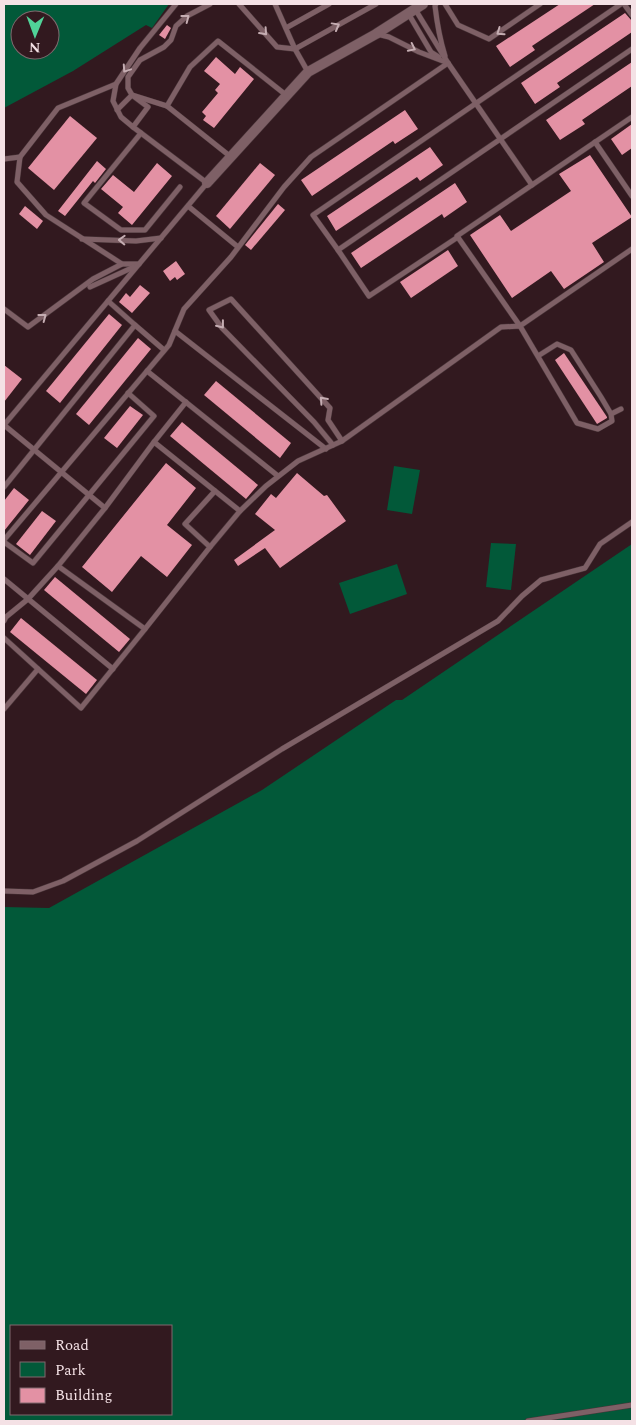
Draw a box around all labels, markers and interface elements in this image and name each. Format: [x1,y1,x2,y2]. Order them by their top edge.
north arrow [10,10,60,60]
one-way arrow [180,15,190,24]
one-way arrow [330,23,339,33]
one-way arrow [258,26,267,35]
one-way arrow [496,26,506,35]
text: N [29,37,41,58]
one-way arrow [407,42,416,52]
one-way arrow [123,64,132,73]
one-way arrow [117,235,125,245]
one-way arrow [37,314,47,323]
one-way arrow [215,320,224,329]
one-way arrow [320,396,329,405]
legend [10,1325,172,1415]
text: Road [55,1334,89,1357]
text: Park [55,1359,86,1382]
text: Building [55,1384,112,1407]

